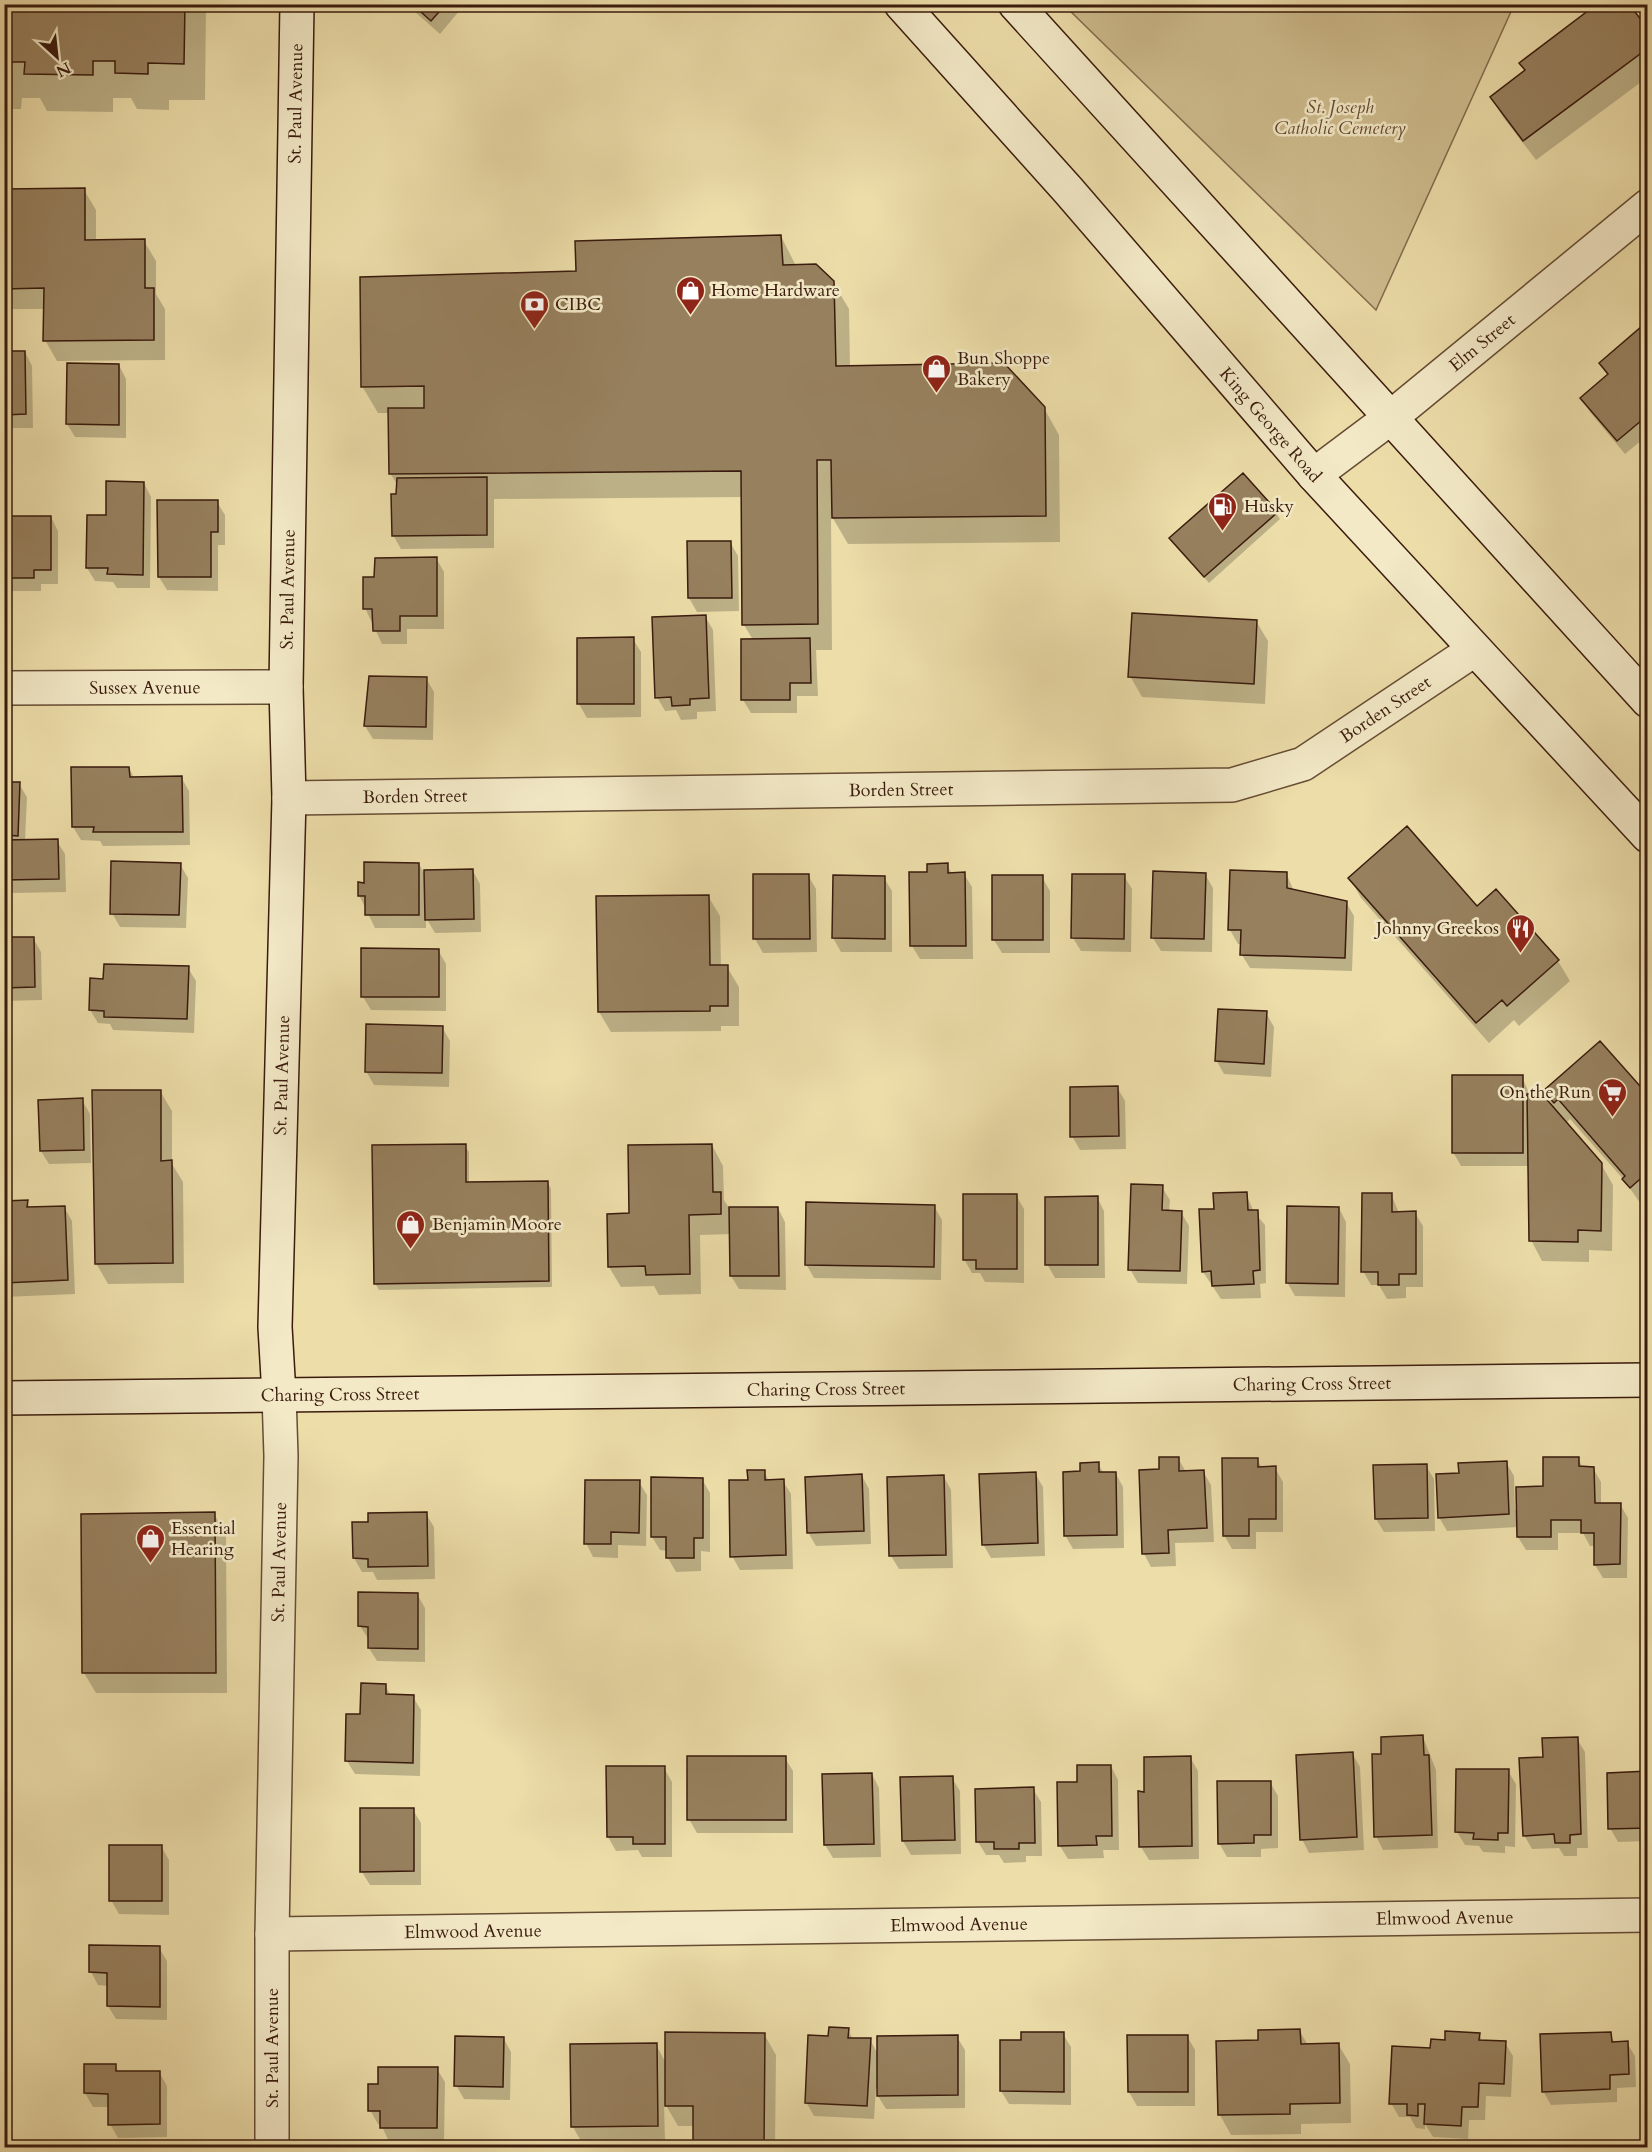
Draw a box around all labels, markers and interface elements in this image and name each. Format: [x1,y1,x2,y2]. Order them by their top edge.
north arrow [27,27,87,87]
street label: St. Paul Avenue [282,43,309,164]
text: N [52,57,75,82]
park label: St. Joseph Catholic Cemetery [1274,95,1406,141]
shop icon: Home Hardware [674,274,706,316]
place label: Home Hardware [711,278,840,303]
bank icon: CIBC [518,288,550,330]
place label: CIBC [555,292,601,317]
street label: Elm Street [1444,308,1521,378]
place label: Bun Shoppe Bakery [957,346,1050,392]
shop icon: Bun Shoppe Bakery [920,352,952,394]
street label: King George Road [1213,362,1327,489]
fuel station icon: Husky [1207,490,1239,532]
place label: Husky [1244,494,1295,519]
street label: St. Paul Avenue [275,529,302,650]
street label: Borden Street [1335,670,1436,749]
street label: Sussex Avenue [89,675,201,701]
street label: Borden Street [848,777,954,803]
street label: Borden Street [362,784,468,810]
restaurant icon: Johnny Greekos [1504,912,1536,954]
place label: Johnny Greekos [1373,916,1499,941]
street label: St. Paul Avenue [268,1015,296,1136]
supermarket icon: On the Run [1596,1076,1628,1118]
place label: On the Run [1499,1080,1592,1105]
shop icon: Benjamin Moore [395,1208,427,1250]
place label: Benjamin Moore [432,1212,562,1237]
street label: Charing Cross Street [1232,1371,1392,1398]
street label: Charing Cross Street [747,1376,906,1403]
street label: Charing Cross Street [261,1381,420,1408]
street label: St. Paul Avenue [266,1502,293,1622]
place label: Essential Hearing [171,1516,236,1562]
shop icon: Essential Hearing [134,1522,166,1564]
street label: Elmwood Avenue [1376,1905,1514,1932]
street label: Elmwood Avenue [890,1912,1028,1938]
street label: Elmwood Avenue [404,1918,542,1945]
street label: St. Paul Avenue [260,1988,285,2108]

